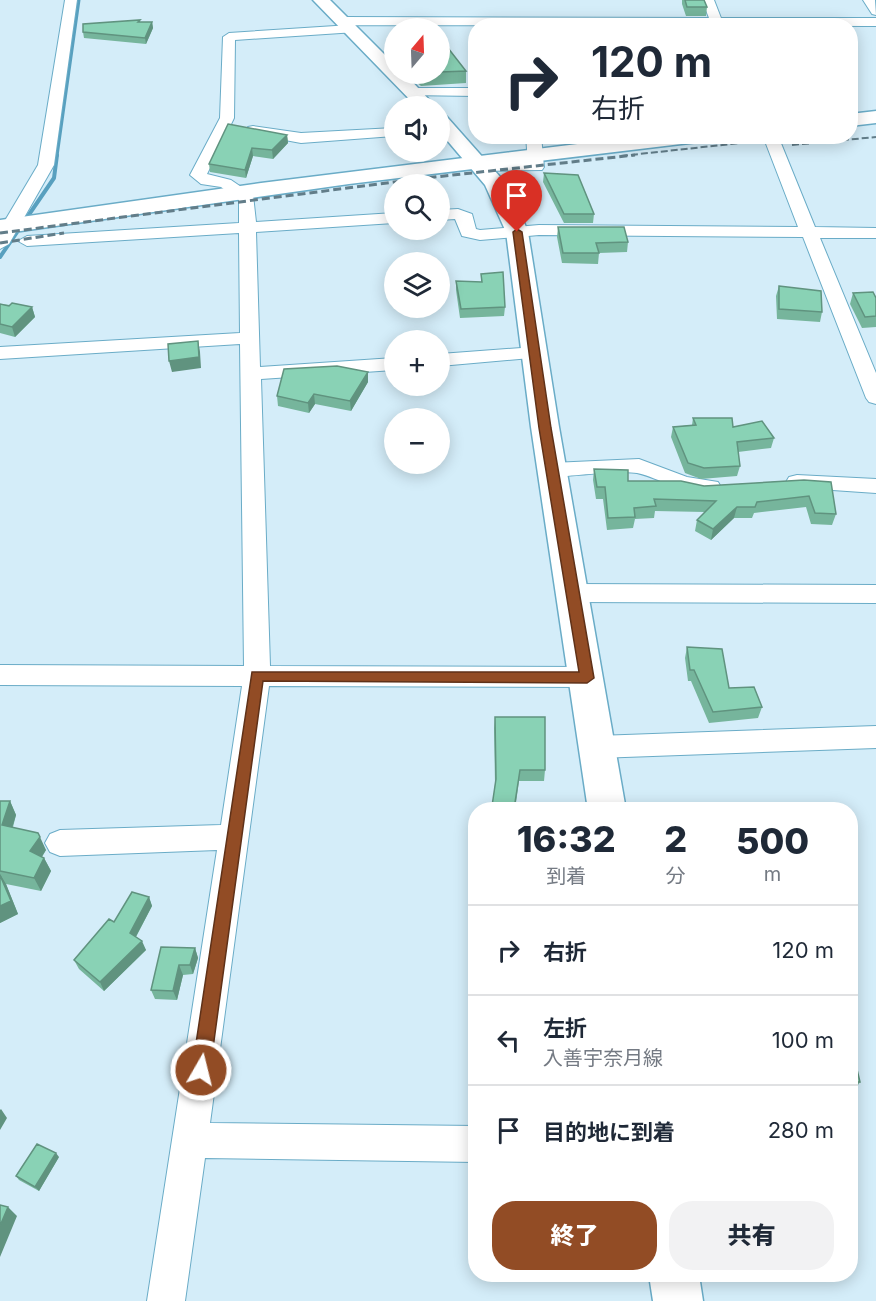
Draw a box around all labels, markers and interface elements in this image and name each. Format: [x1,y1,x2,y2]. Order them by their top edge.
north arrow [384,18,450,84]
map controls [384,18,450,474]
text: 120 m [591,36,712,87]
icon: right [492,42,570,120]
text: 右折 [591,92,645,125]
button: sound [384,96,450,162]
pin [491,170,542,232]
button: search [384,174,450,240]
icon: arrive [500,179,533,212]
button: layers [384,252,450,318]
button: + [384,330,450,396]
button: − [384,408,450,474]
text: 16:32 [517,817,616,861]
text: 2 [664,817,687,861]
text: 500 [736,819,809,863]
text: m [764,862,781,886]
text: 到着 [546,864,586,888]
text: 分 [666,864,686,888]
icon: right [492,934,525,967]
text: 120 m [772,937,834,963]
text: 右折 [543,939,587,965]
text: 左折 [543,1015,587,1041]
icon: left [492,1024,525,1057]
text: 100 m [772,1027,834,1053]
position arrow [169,1038,233,1102]
text: 入善宇奈月線 [543,1046,663,1070]
icon: arrive [492,1114,525,1147]
text: 280 m [768,1117,834,1143]
text: 目的地に到着 [543,1119,675,1145]
button: 終了 [492,1201,657,1270]
button: 共有 [669,1201,834,1270]

